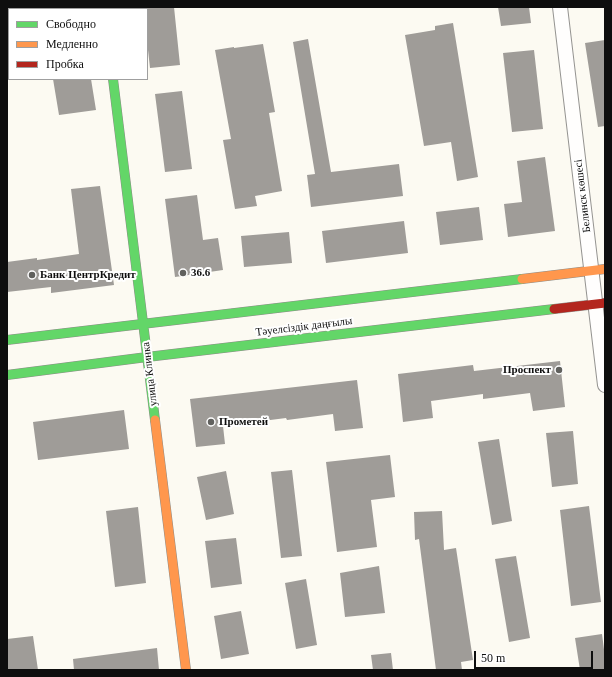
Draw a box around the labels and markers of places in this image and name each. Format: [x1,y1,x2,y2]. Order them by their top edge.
place label: 36.6 [191,266,210,280]
place label: Банк ЦентрКредит [40,268,136,282]
marker: 36.6 [178,268,188,278]
marker: Банк ЦентрКредит [27,270,37,280]
place label: Проспект [503,363,551,377]
marker: Проспект [554,365,564,375]
place label: Прометей [219,415,268,429]
marker: Прометей [206,417,216,427]

